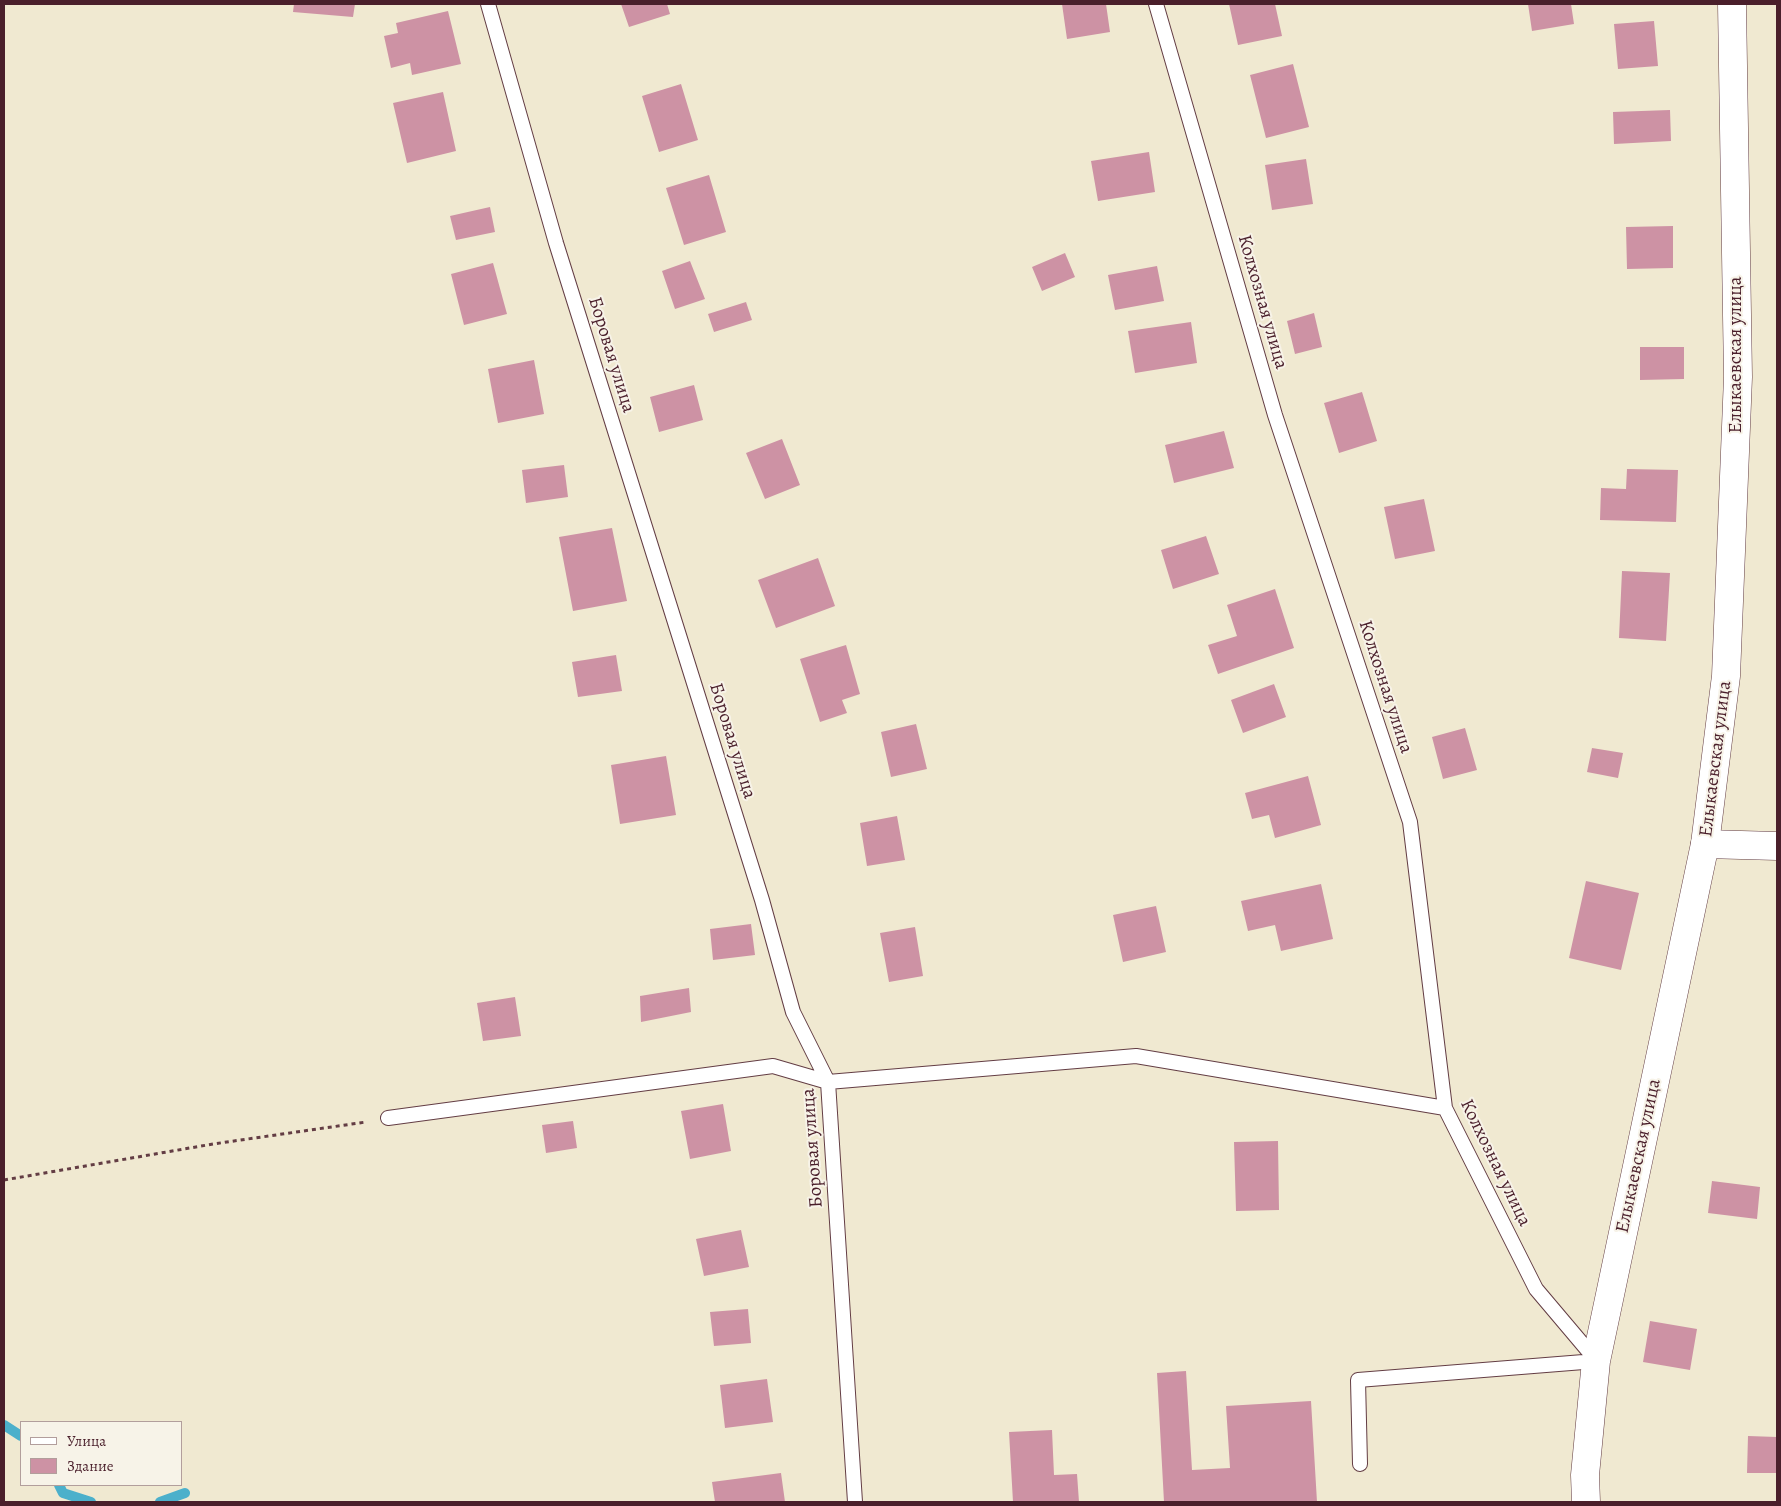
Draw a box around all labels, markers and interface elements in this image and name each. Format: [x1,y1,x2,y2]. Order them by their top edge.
street label: Колхозная улица [1232,232,1292,372]
street label: Елыкаевская улица [1725,276,1747,434]
street label: Боровая улица [583,294,639,416]
street label: Колхозная улица [1353,618,1417,756]
street label: Боровая улица [704,680,760,802]
street label: Елыкаевская улица [1695,680,1737,838]
street label: Елыкаевская улица [1612,1077,1666,1235]
street label: Боровая улица [797,1087,829,1209]
street label: Колхозная улица [1454,1096,1536,1230]
legend [20,1421,182,1486]
text: Улица [67,1431,106,1451]
text: Здание [67,1456,114,1476]

